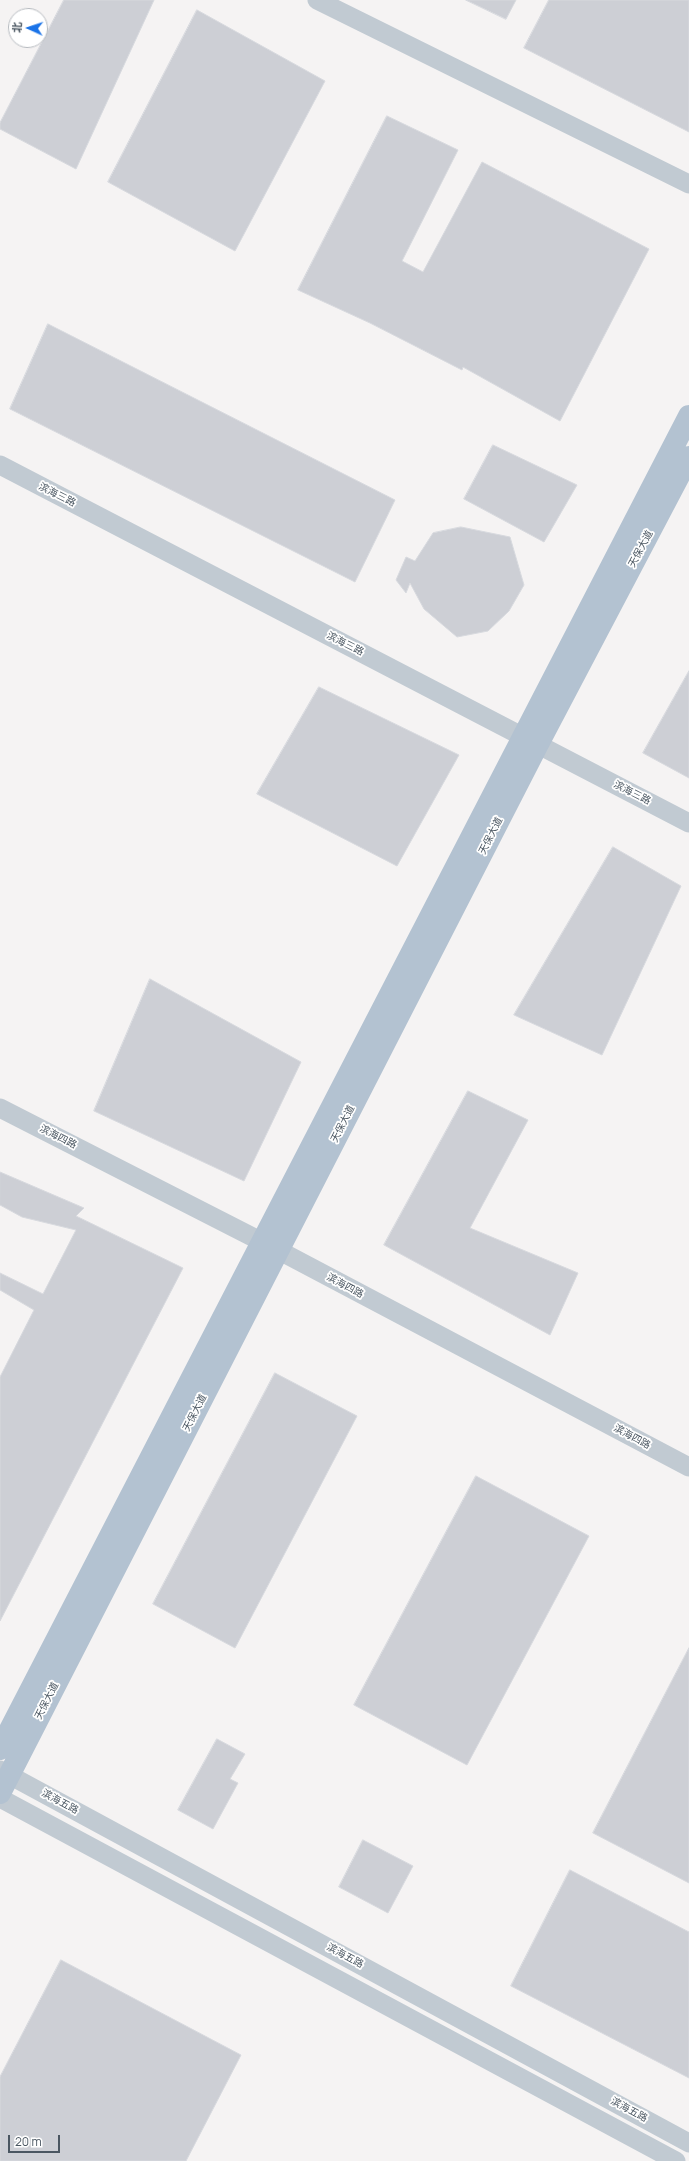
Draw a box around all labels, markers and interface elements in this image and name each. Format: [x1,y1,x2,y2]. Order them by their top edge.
north arrow [8,8,48,48]
text: 北 [9,22,24,33]
street label: 滨海三路 [36,481,78,509]
street label: 天保大道 [626,529,656,569]
street label: 滨海三路 [324,630,366,658]
street label: 滨海三路 [611,779,653,807]
street label: 天保大道 [477,815,505,857]
street label: 天保大道 [329,1103,357,1145]
street label: 滨海四路 [37,1123,79,1151]
street label: 滨海四路 [325,1271,365,1301]
street label: 天保大道 [181,1392,209,1434]
street label: 滨海四路 [612,1422,652,1452]
street label: 天保大道 [33,1680,61,1722]
street label: 滨海五路 [40,1787,80,1817]
street label: 滨海五路 [325,1941,365,1971]
street label: 滨海五路 [609,2095,649,2125]
scale bar [10,2127,62,2153]
text: 20 m [15,2133,42,2150]

